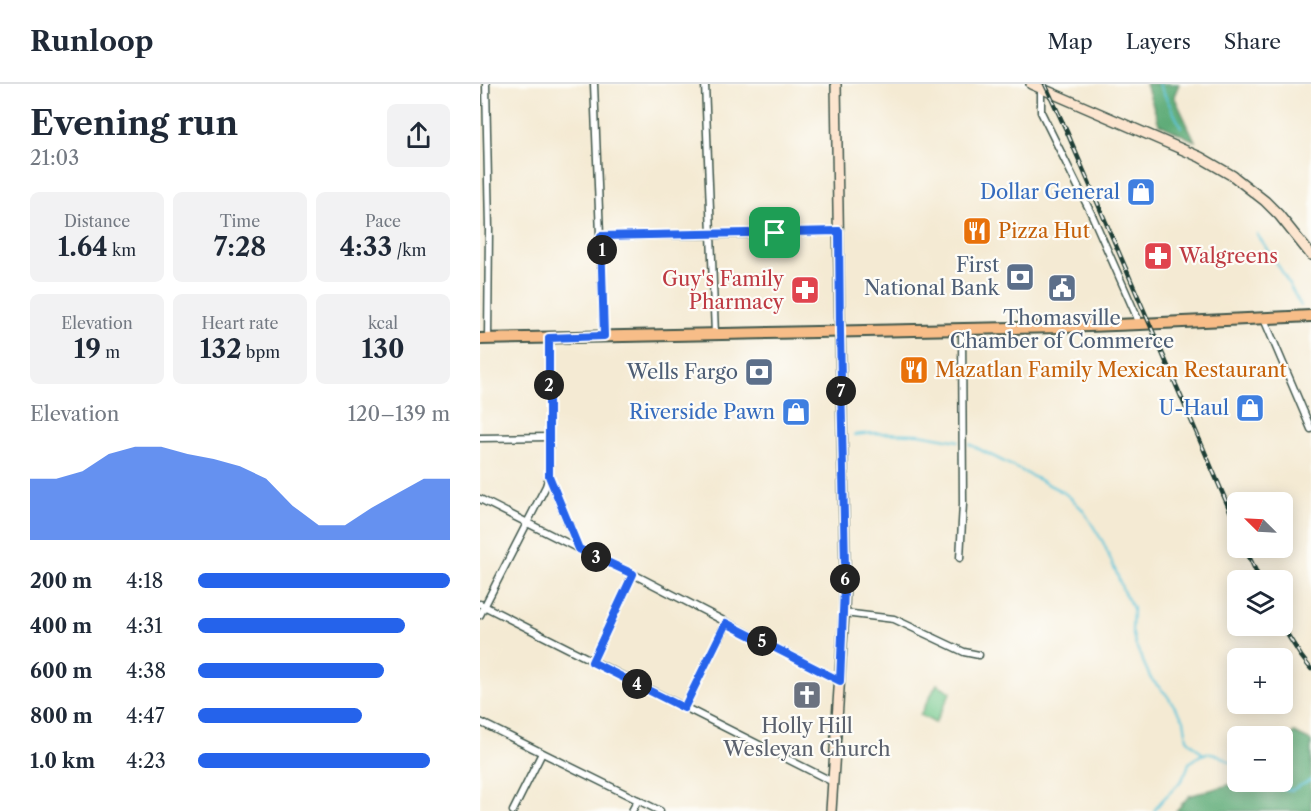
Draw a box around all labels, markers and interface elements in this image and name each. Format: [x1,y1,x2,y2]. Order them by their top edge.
text: Runloop [30,24,154,58]
text: Map [1048,29,1093,54]
text: Layers [1126,29,1191,54]
text: Share [1224,29,1281,54]
text: Evening run [30,103,238,144]
button: share [387,104,450,167]
text: 21:03 [30,146,79,170]
shop icon: Dollar General [1125,176,1157,208]
place label: Dollar General [980,180,1120,204]
pin [749,207,800,258]
text: Distance [64,211,130,231]
text: Time [220,211,260,231]
text: Pace [365,211,401,231]
restaurant icon: Pizza Hut [961,215,993,247]
icon: arrive [758,216,791,249]
place label: Pizza Hut [998,219,1090,243]
text: 1.64 [58,231,108,263]
text: 7:28 [214,231,266,263]
text: 4:33 [340,231,392,263]
pin: 1 [587,235,617,265]
text: km [108,240,136,260]
text: /km [392,240,426,260]
text: 1 [598,240,606,260]
pharmacy icon: Walgreens [1142,240,1174,272]
place label: Walgreens [1178,244,1278,268]
place label: First National Bank [864,253,1000,300]
bank icon: First National Bank [1004,261,1036,293]
place label: Guy's Family Pharmacy [662,267,785,314]
public building icon: Thomasville Chamber of Commerce [1046,272,1078,304]
pharmacy icon: Guy's Family Pharmacy [789,274,821,306]
place label: Thomasville Chamber of Commerce [950,306,1174,353]
text: Elevation [61,313,133,333]
text: Heart rate [201,313,279,333]
text: kcal [368,313,398,333]
text: 19 [74,333,101,365]
text: 132 [200,333,242,365]
text: 130 [362,333,404,365]
text: m [101,342,120,362]
text: bpm [242,342,280,362]
restaurant icon: Mazatlan Family Mexican Restaurant [898,354,930,386]
bank icon: Wells Fargo [743,356,775,388]
place label: Mazatlan Family Mexican Restaurant [935,358,1287,382]
place label: Wells Fargo [626,360,738,384]
pin: 2 [534,370,564,400]
text: 2 [544,375,554,395]
pin: 7 [826,376,856,406]
text: 7 [837,381,845,401]
shop icon: U-Haul [1234,392,1266,424]
shop icon: Riverside Pawn [780,396,812,428]
place label: U-Haul [1159,396,1229,420]
place label: Riverside Pawn [629,400,775,424]
text: Elevation [30,402,119,426]
text: 120–139 m [348,402,450,426]
north arrow [1227,492,1293,558]
map controls [1227,492,1293,792]
pin: 3 [581,542,611,572]
text: 3 [591,547,601,567]
pin: 6 [830,564,860,594]
text: 200 m [30,569,92,593]
text: 4:18 [126,569,163,593]
text: 6 [840,569,850,589]
button: layers [1227,570,1293,636]
text: 400 m [30,614,92,638]
text: 4:31 [126,614,163,638]
pin: 5 [747,626,777,656]
text: 5 [758,631,766,651]
button: + [1227,648,1293,714]
text: 600 m [30,659,92,683]
text: 4:38 [126,659,166,683]
pin: 4 [622,669,652,699]
text: 4 [632,674,642,694]
church icon: Holly Hill Wesleyan Church [791,679,823,711]
text: 800 m [30,704,93,728]
text: 4:47 [126,704,165,728]
place label: Holly Hill Wesleyan Church [722,714,891,761]
button: − [1227,726,1293,792]
text: 1.0 km [30,749,95,773]
text: 4:23 [126,749,166,773]

